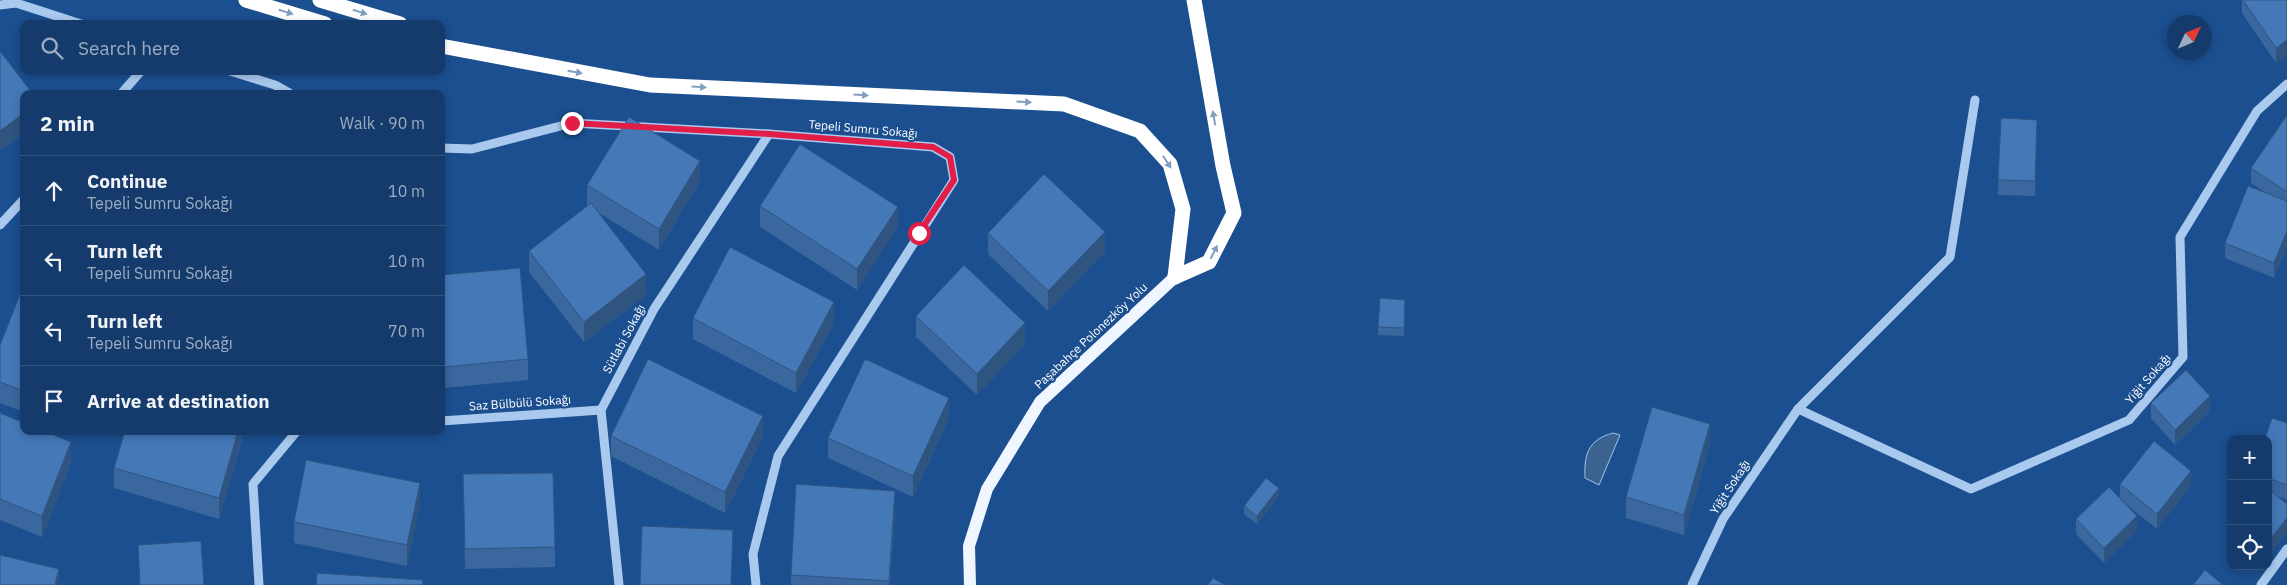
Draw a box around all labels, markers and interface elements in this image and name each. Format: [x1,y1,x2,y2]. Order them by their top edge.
one-way arrow [279,8,294,16]
one-way arrow [353,8,368,16]
north arrow [2167,15,2212,60]
search box [20,20,445,75]
icon: search [38,34,66,62]
text: Search here [78,36,180,60]
one-way arrow [567,68,583,76]
one-way arrow [691,83,707,91]
one-way arrow [854,91,870,99]
one-way arrow [1016,99,1032,107]
text: 2 min [40,109,95,137]
one-way arrow [1210,109,1218,125]
route end [561,112,584,135]
text: Walk · 90 m [340,113,425,133]
street label: Tepeli Sumru Sokağı [808,116,918,141]
one-way arrow [1162,155,1171,169]
text: Continue [87,169,167,193]
icon: ahead [40,177,68,205]
text: 10 m [388,181,425,201]
text: Tepeli Sumru Sokağı [87,193,233,213]
route start [908,222,931,245]
text: Turn left [87,239,163,263]
one-way arrow [1210,244,1218,259]
icon: left [40,247,68,275]
text: 10 m [388,251,425,271]
text: Tepeli Sumru Sokağı [87,263,233,283]
street label: Paşabahçe Polonezköy Yolu [1031,279,1150,392]
street label: Sütlabi Sokağı [599,302,648,376]
text: Turn left [87,309,163,333]
icon: left [40,317,68,345]
text: 70 m [388,321,425,341]
text: Tepeli Sumru Sokağı [87,333,233,353]
street label: Yiğit Sokağı [2122,350,2174,407]
icon: arrive [40,387,68,415]
text: Arrive at destination [87,389,270,413]
street label: Saz Bülbülü Sokağı [469,391,571,414]
map controls [2227,435,2272,570]
button: + [2227,435,2272,480]
street label: Yiğit Sokağı [1706,457,1753,517]
button: − [2227,480,2272,525]
button: locate [2227,525,2272,570]

